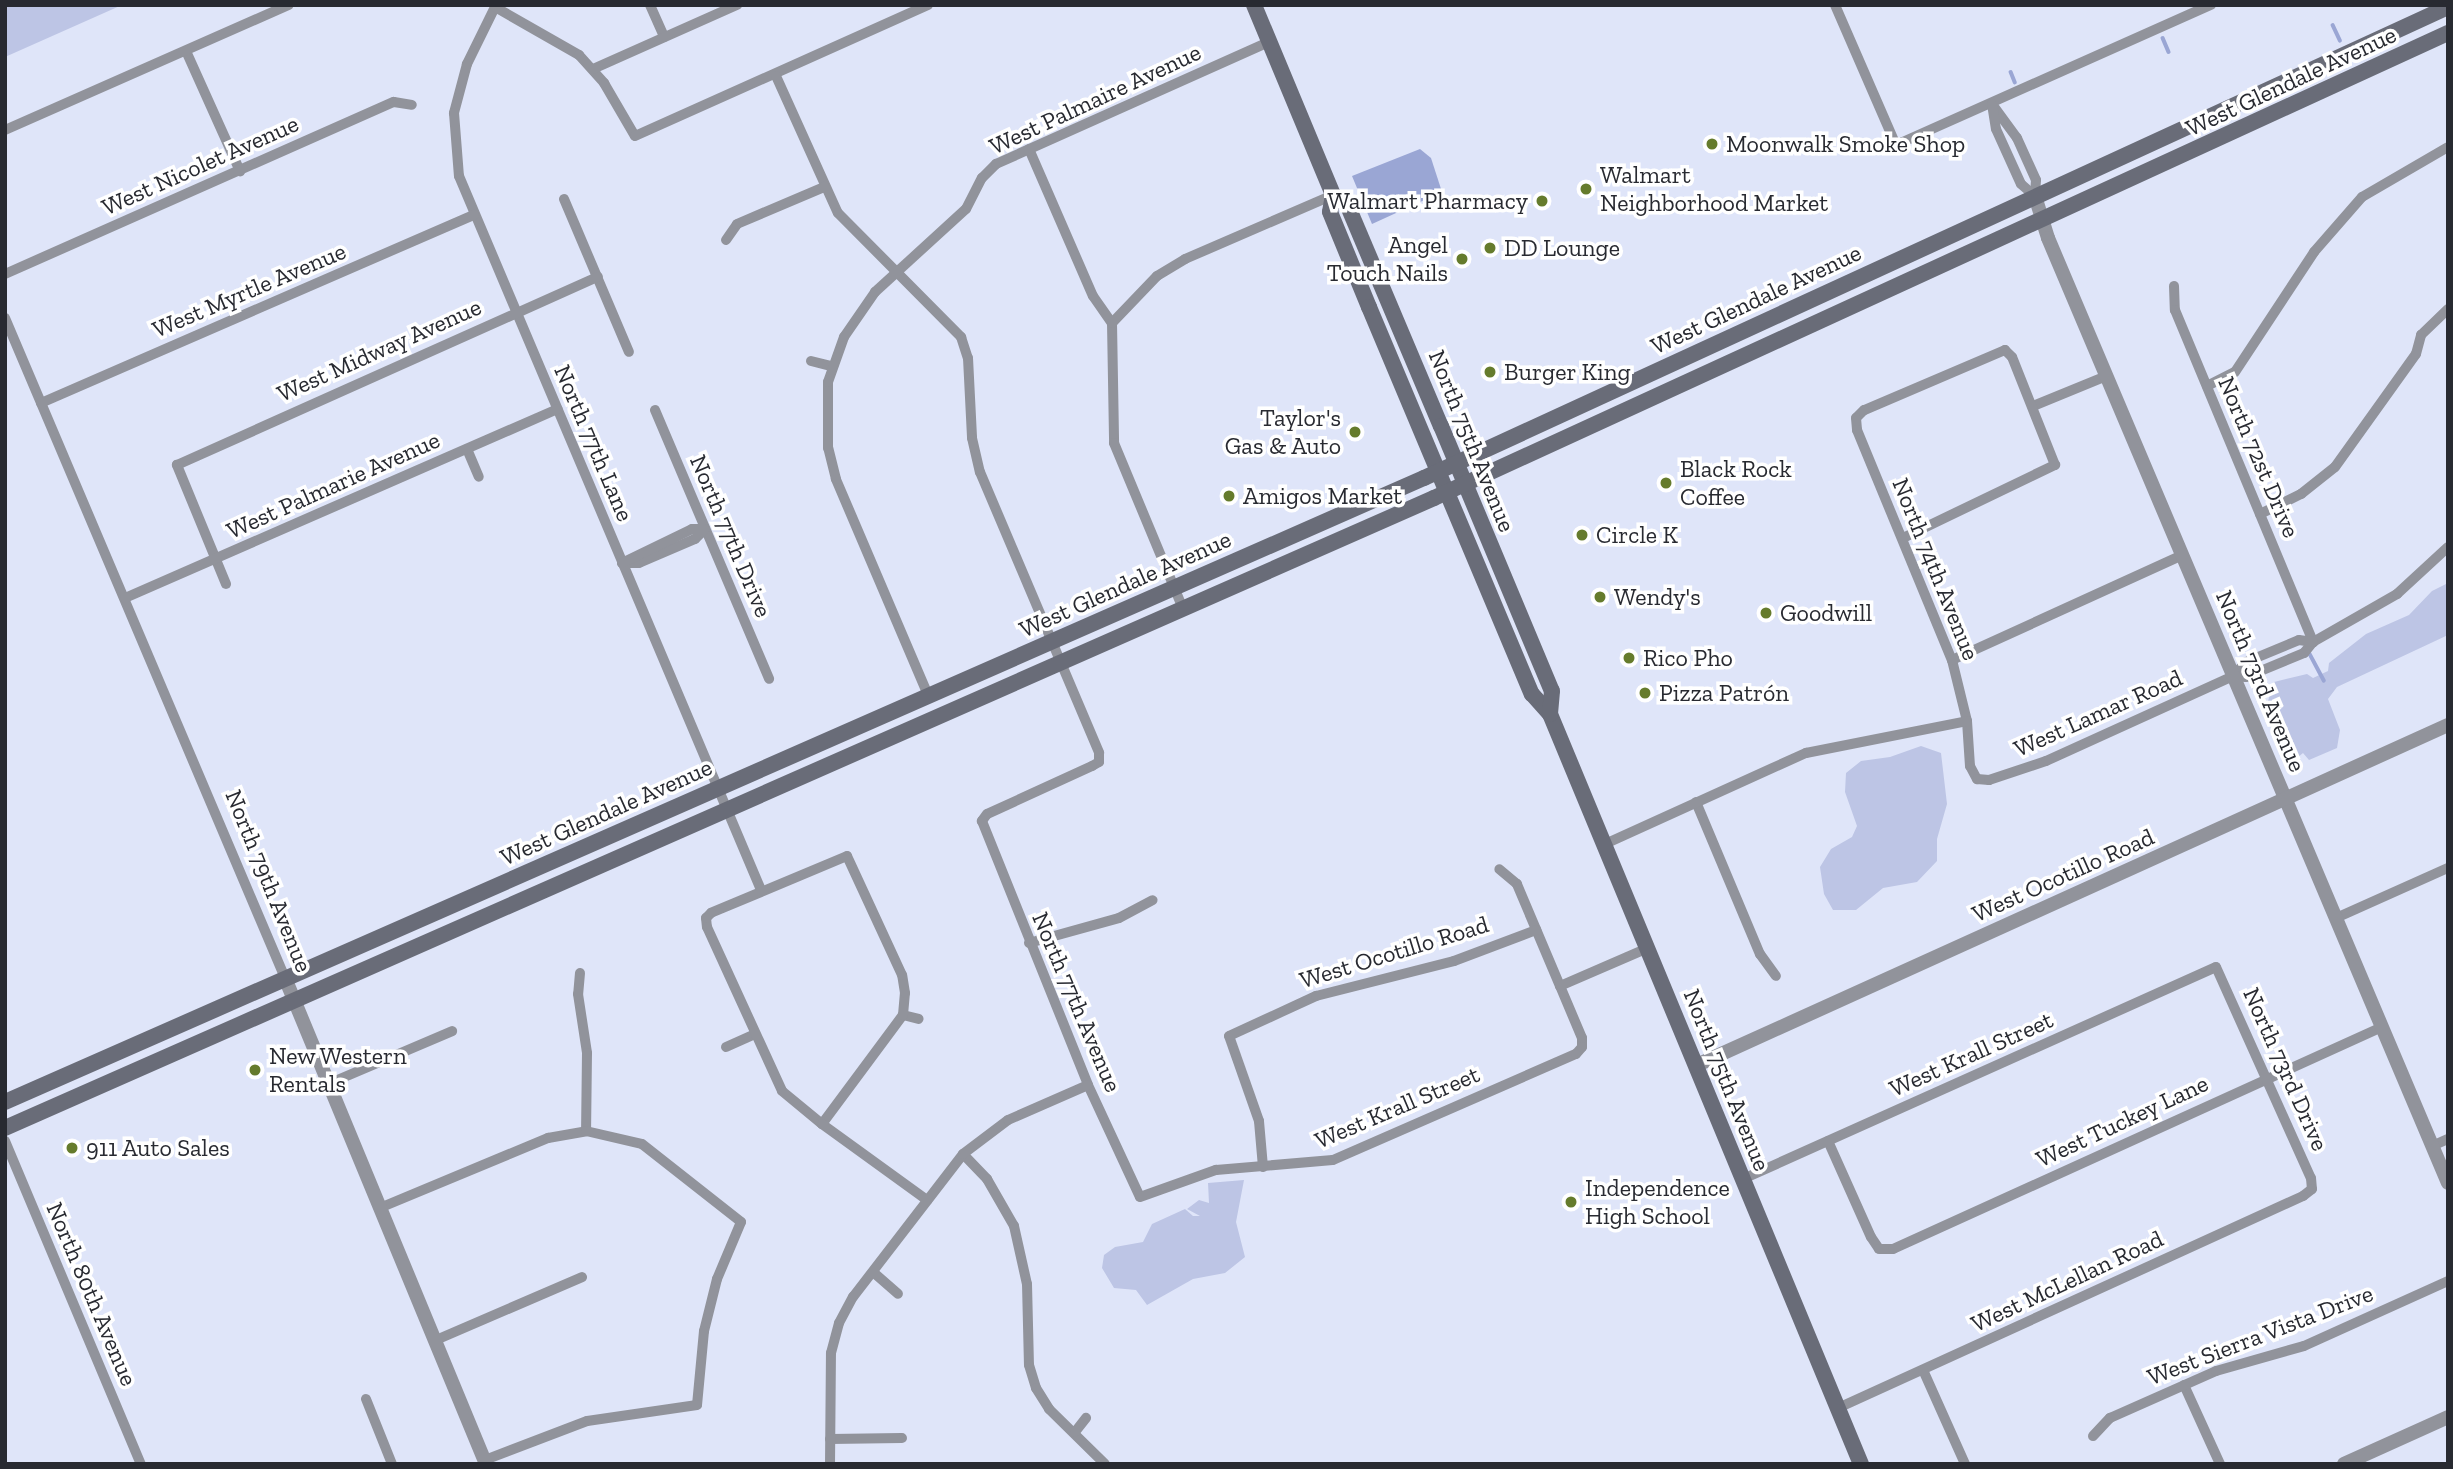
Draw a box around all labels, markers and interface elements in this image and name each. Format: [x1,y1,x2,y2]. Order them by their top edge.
street label: West Glendale Avenue [2181,19,2401,143]
street label: West Palmaire Avenue [984,37,1206,161]
street label: West Nicolet Avenue [97,109,303,221]
place label: Moonwalk Smoke Shop [1726,130,1965,158]
marker: Moonwalk Smoke Shop [1704,136,1720,152]
place label: Walmart Neighborhood Market [1600,161,1828,217]
marker: Walmart Neighborhood Market [1578,181,1594,197]
place label: Walmart Pharmacy [1327,187,1528,215]
marker: Walmart Pharmacy [1534,193,1550,209]
place label: Angel Touch Nails [1327,231,1448,287]
place label: DD Lounge [1504,234,1620,262]
street label: West Myrtle Avenue [148,236,350,344]
street label: West Glendale Avenue [1646,237,1866,361]
marker: DD Lounge [1482,240,1498,256]
marker: Angel Touch Nails [1454,251,1470,267]
street label: West Midway Avenue [272,292,486,408]
street label: North 75th Avenue [1422,345,1522,537]
place label: Burger King [1504,358,1631,386]
street label: North 77th Lane [548,360,640,526]
marker: Burger King [1482,364,1498,380]
street label: North 72st Drive [2212,372,2306,542]
place label: Taylor's Gas & Auto [1224,404,1341,460]
marker: Taylor's Gas & Auto [1347,424,1363,440]
street label: West Palmarie Avenue [222,425,444,545]
street label: North 77th Drive [684,450,778,622]
place label: Black Rock Coffee [1680,455,1792,511]
street label: North 74th Avenue [1886,473,1986,665]
marker: Black Rock Coffee [1658,475,1674,491]
place label: Amigos Market [1243,482,1402,510]
marker: Amigos Market [1221,488,1237,504]
place label: Circle K [1596,521,1678,549]
street label: West Glendale Avenue [1014,524,1236,644]
marker: Circle K [1574,527,1590,543]
place label: Wendy's [1614,583,1701,611]
street label: North 73rd Avenue [2210,586,2312,776]
marker: Wendy's [1592,589,1608,605]
place label: Goodwill [1780,599,1872,627]
marker: Goodwill [1758,605,1774,621]
place label: Rico Pho [1643,644,1733,672]
marker: Rico Pho [1621,650,1637,666]
street label: West Lamar Road [2009,663,2187,763]
place label: Pizza Patrón [1659,679,1789,707]
marker: Pizza Patrón [1637,685,1653,701]
street label: West Glendale Avenue [495,752,717,872]
street label: North 79th Avenue [219,785,319,977]
street label: West Ocotillo Road [1968,822,2158,928]
street label: North 77th Avenue [1026,907,1128,1097]
street label: West Ocotillo Road [1296,910,1492,994]
street label: North 73rd Drive [2237,983,2335,1155]
street label: North 75th Avenue [1677,984,1777,1176]
street label: West Krall Street [1885,1005,2057,1103]
place label: New Western Rentals [269,1042,408,1098]
street label: West Krall Street [1310,1059,1484,1155]
marker: New Western Rentals [247,1062,263,1078]
street label: West Tuckey Lane [2031,1068,2213,1174]
place label: 911 Auto Sales [86,1134,231,1162]
marker: 911 Auto Sales [64,1140,80,1156]
place label: Independence High School [1585,1174,1730,1230]
marker: Independence High School [1563,1194,1579,1210]
street label: North 80th Avenue [40,1197,144,1391]
street label: West McLellan Road [1967,1224,2167,1338]
street label: West Sierra Vista Drive [2143,1279,2377,1391]

